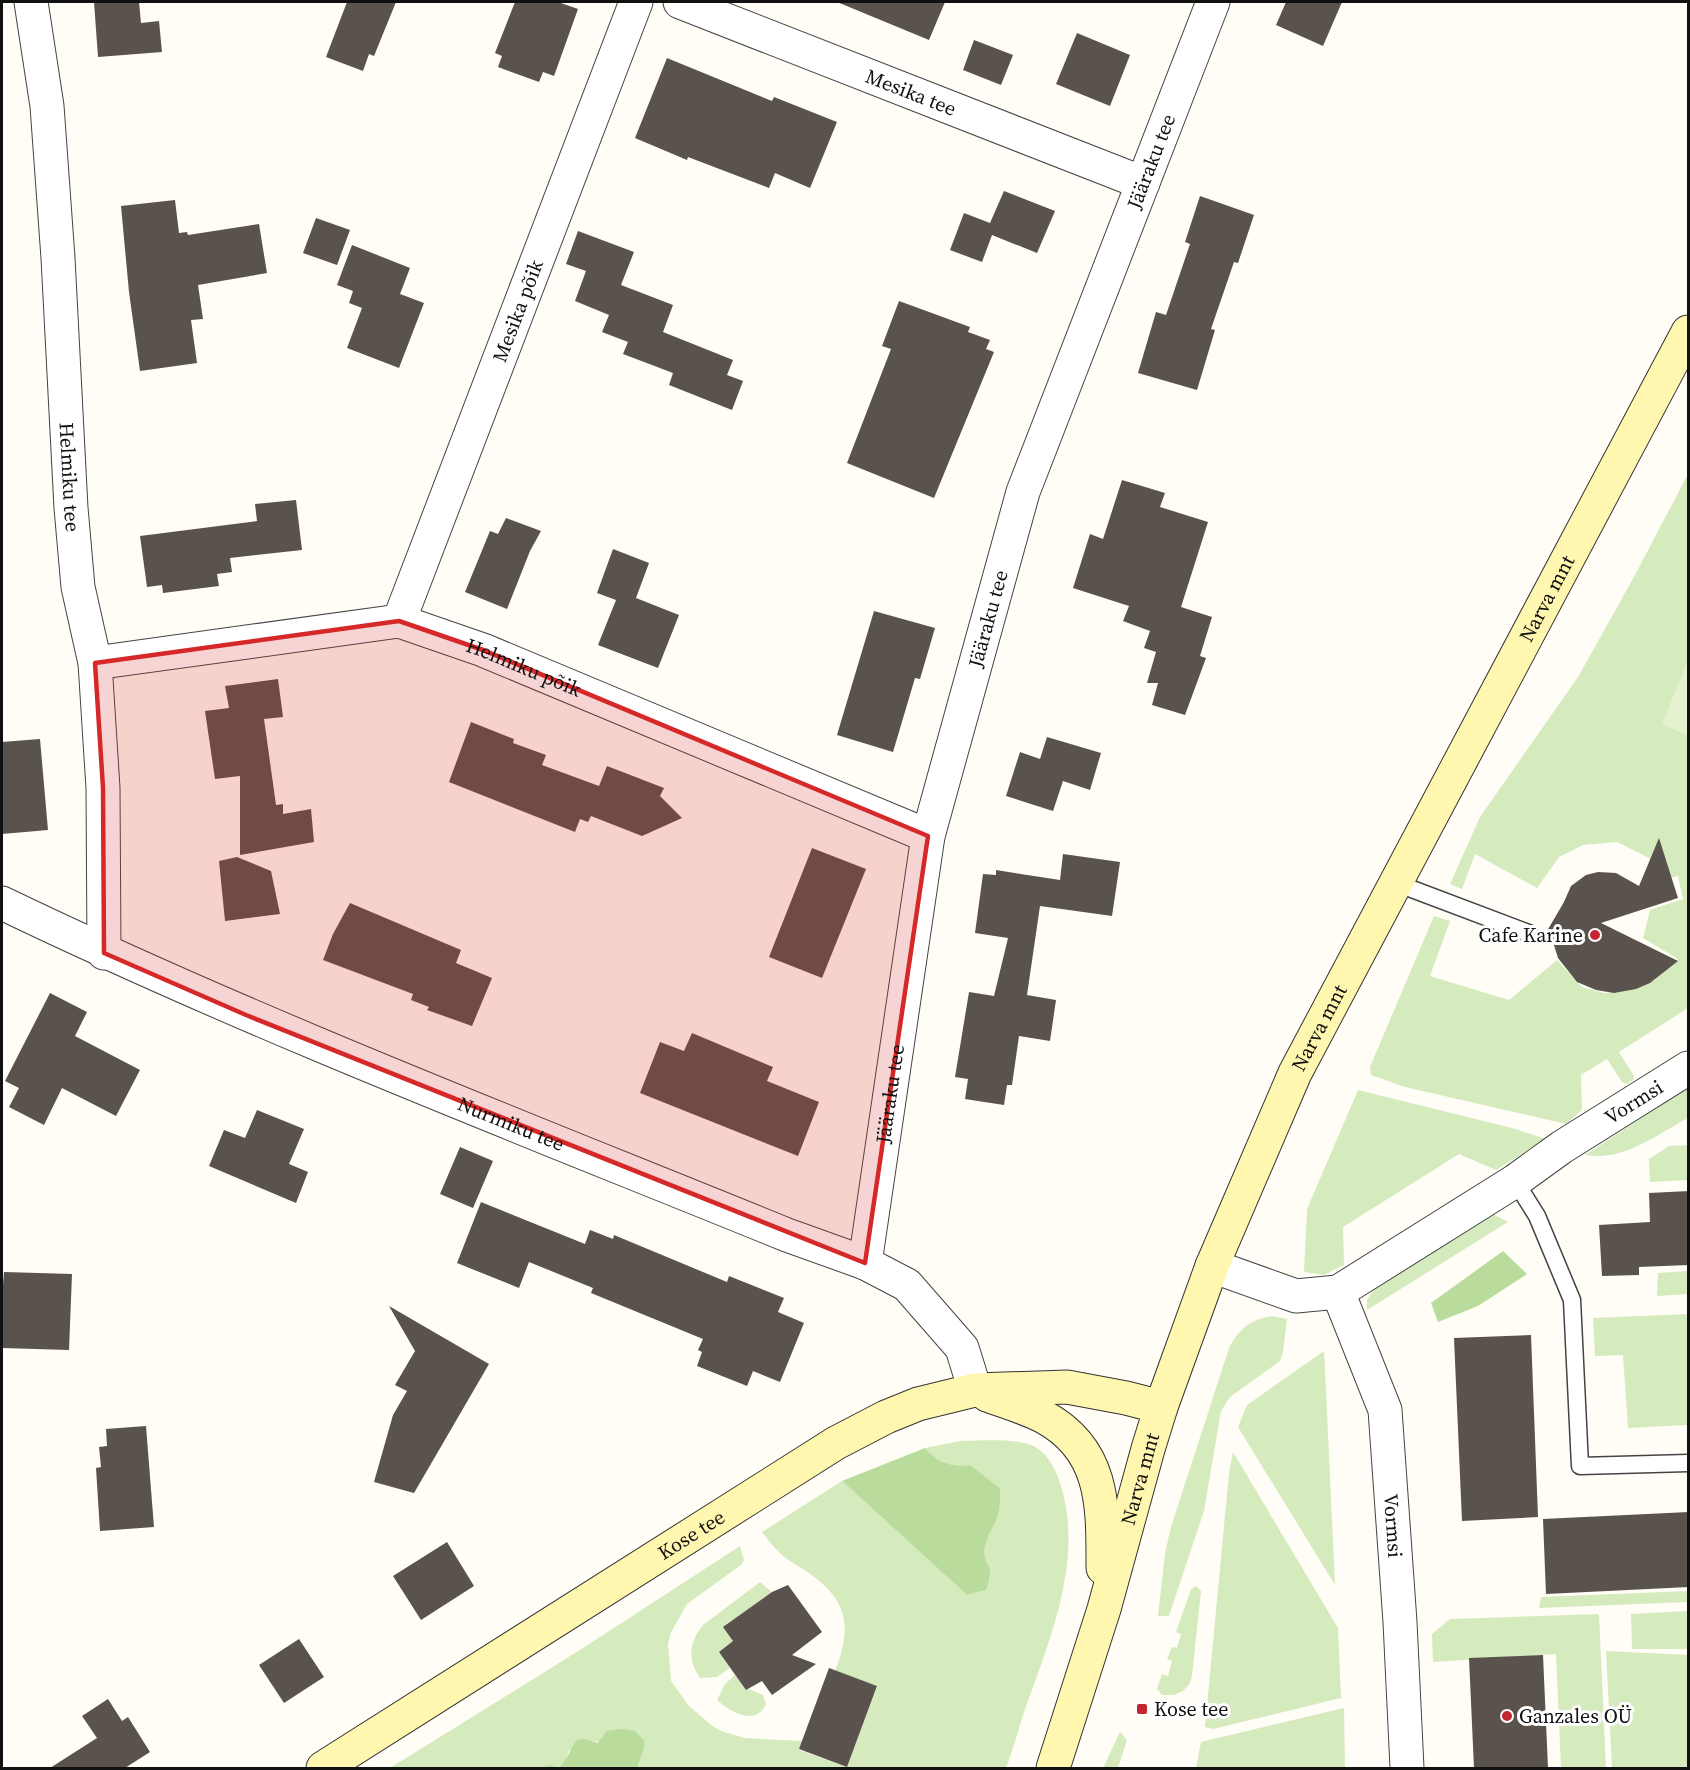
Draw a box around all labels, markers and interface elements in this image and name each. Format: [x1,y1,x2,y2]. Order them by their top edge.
street label: Mesika tee [862,62,960,123]
street label: Jääraku tee [1120,110,1182,214]
street label: Mesika põik [485,256,550,366]
street label: Helmiku tee [53,422,87,533]
street label: Narva mnt [1512,550,1581,647]
street label: Jääraku tee [961,567,1015,672]
street label: Helmiku põik [462,631,586,704]
place label: Cafe Karine [1479,921,1583,949]
marker: Cafe Karine [1588,928,1602,942]
street label: Narva mnt [1284,979,1354,1076]
street label: Jääraku tee [869,1042,911,1146]
street label: Vormsi [1599,1073,1668,1131]
street label: Nurmiku tee [454,1090,569,1158]
street label: Narva mnt [1114,1429,1166,1528]
street label: Vormsi [1377,1493,1409,1559]
street label: Kose tee [652,1503,730,1566]
place label: Kose tee [1154,1695,1228,1723]
marker: Kose tee [1135,1702,1149,1716]
place label: Ganzales OÜ [1519,1702,1632,1730]
marker: Ganzales OÜ [1500,1709,1514,1723]

